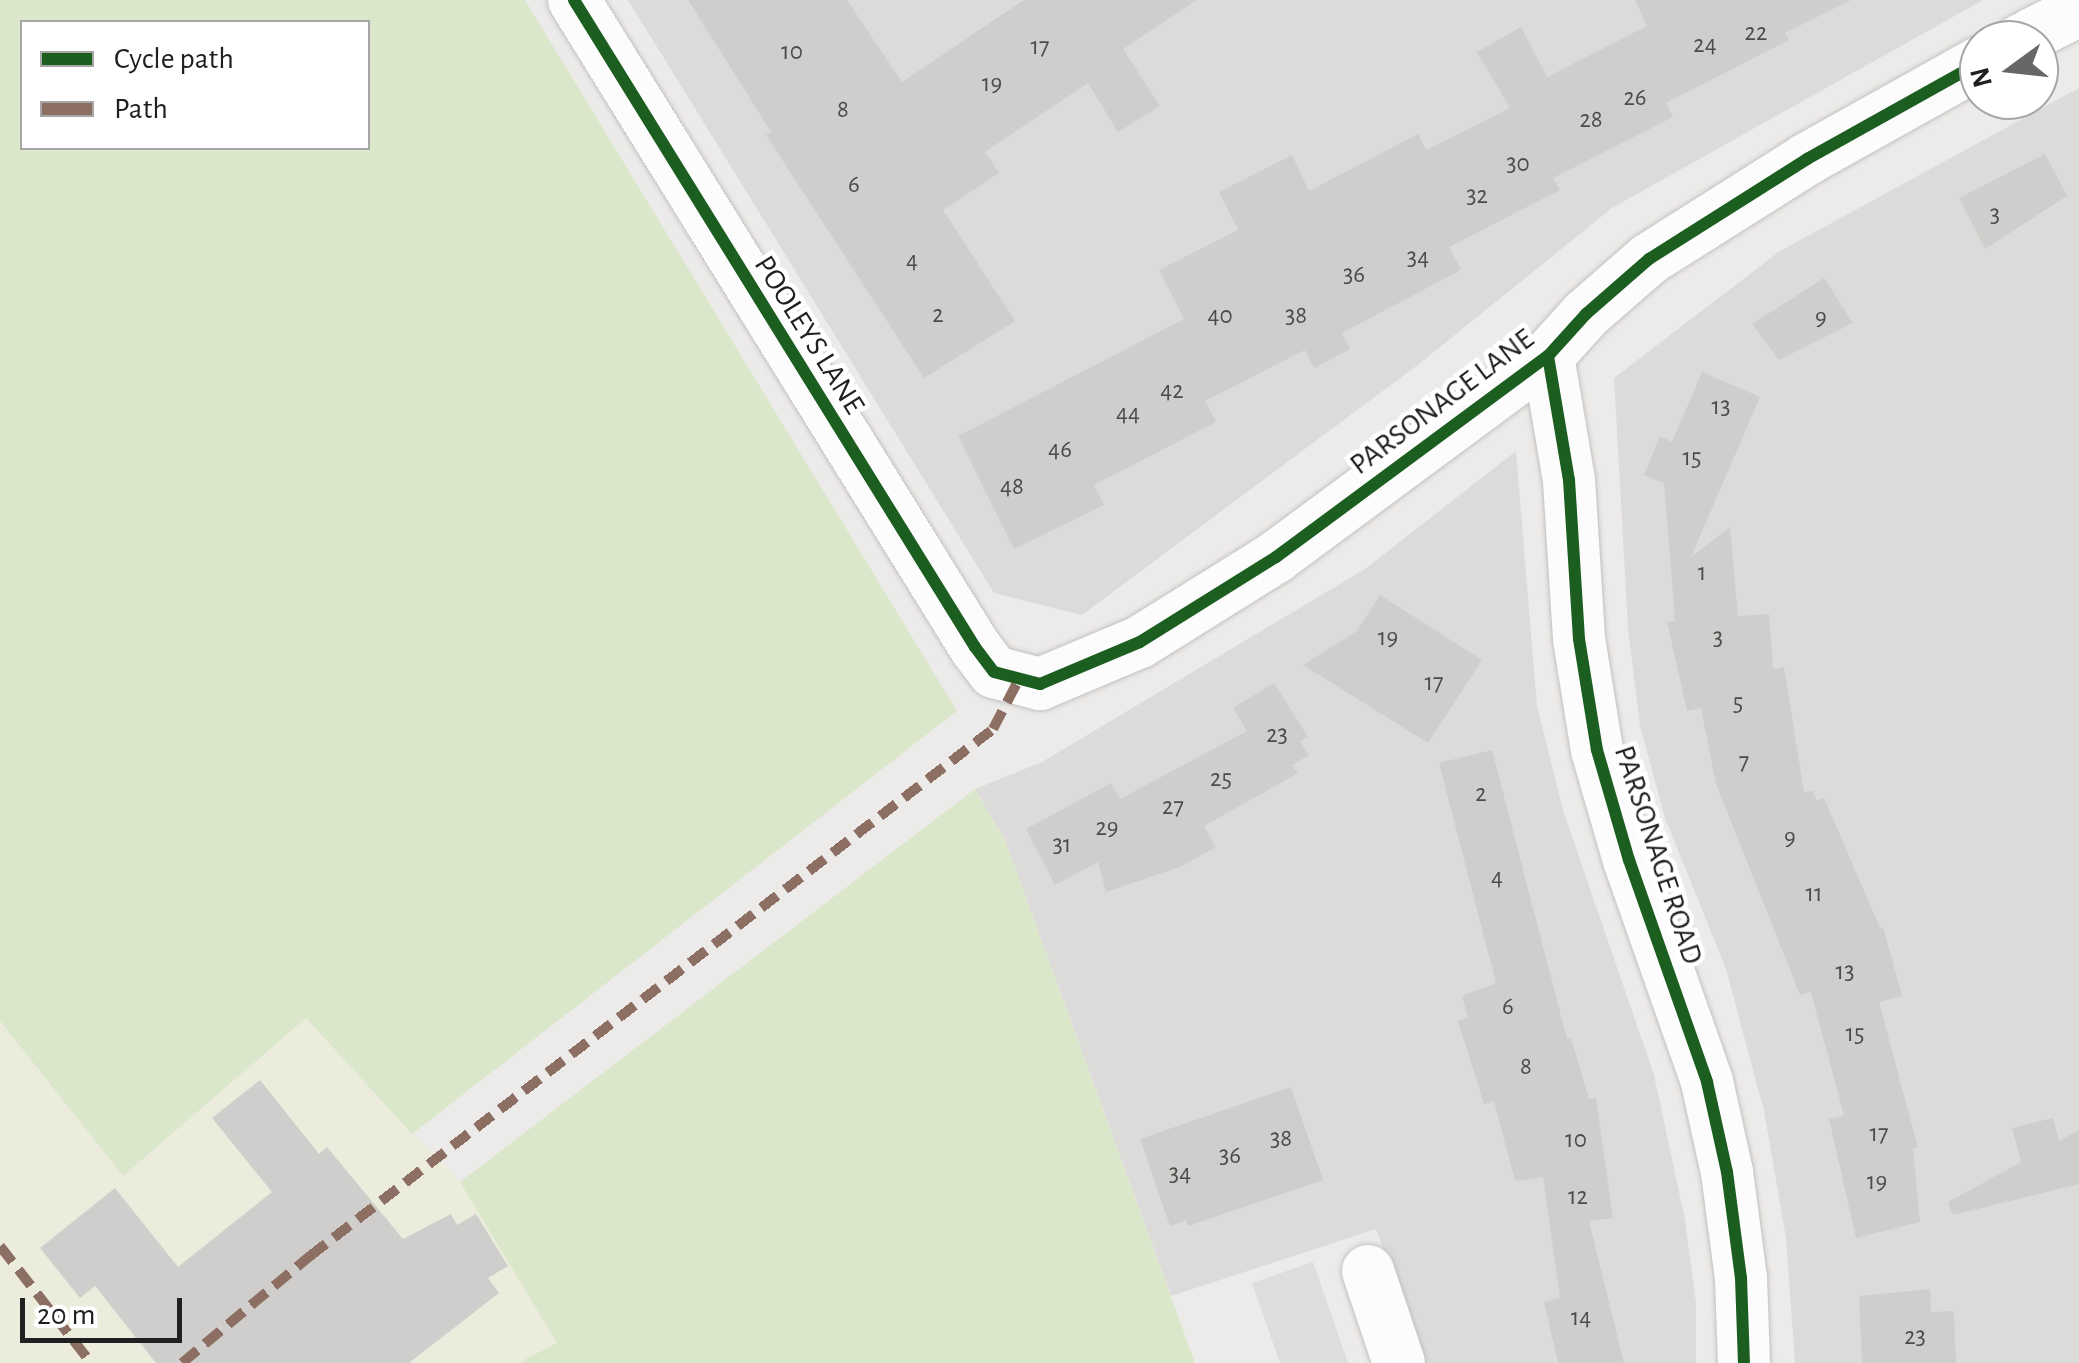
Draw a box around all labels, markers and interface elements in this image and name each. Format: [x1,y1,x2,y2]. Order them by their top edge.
house number: 22 [1745,18,1767,48]
legend [20,20,370,150]
north arrow [1959,20,2059,120]
house number: 24 [1693,30,1717,60]
house number: 17 [1030,32,1050,62]
house number: 10 [781,37,803,67]
text: Cycle path [114,44,234,74]
text: N [1966,64,1998,90]
house number: 19 [982,69,1002,99]
house number: 26 [1623,83,1647,113]
text: Path [114,94,168,124]
house number: 8 [837,95,849,125]
house number: 28 [1579,105,1603,135]
house number: 30 [1506,149,1530,179]
house number: 6 [848,170,860,200]
house number: 32 [1466,181,1488,211]
house number: 3 [1990,200,2000,230]
house number: 34 [1407,243,1429,273]
house number: 4 [906,246,918,276]
street label: POOLEYS LANE [746,249,872,421]
house number: 36 [1343,260,1365,290]
house number: 2 [932,300,944,330]
house number: 40 [1207,301,1233,331]
house number: 38 [1285,301,1307,331]
house number: 9 [1815,303,1827,333]
street label: PARSONAGE LANE [1343,321,1541,483]
house number: 42 [1160,376,1184,406]
house number: 13 [1712,392,1730,422]
house number: 44 [1116,399,1140,429]
house number: 46 [1048,435,1072,465]
house number: 15 [1682,443,1702,473]
house number: 48 [1000,472,1024,502]
house number: 1 [1698,558,1706,588]
house number: 19 [1378,623,1398,653]
house number: 3 [1713,623,1723,653]
house number: 17 [1424,668,1444,698]
house number: 5 [1733,688,1743,718]
house number: 23 [1266,720,1288,750]
street label: PARSONAGE ROAD [1606,741,1710,969]
house number: 7 [1739,747,1749,777]
house number: 25 [1210,764,1232,794]
house number: 2 [1475,779,1487,809]
house number: 27 [1162,792,1184,822]
house number: 29 [1095,813,1119,843]
house number: 9 [1784,823,1796,853]
house number: 31 [1053,830,1071,860]
house number: 4 [1491,863,1503,893]
house number: 11 [1805,879,1823,909]
house number: 13 [1836,957,1854,987]
house number: 6 [1502,992,1514,1022]
house number: 15 [1845,1019,1865,1049]
house number: 8 [1520,1052,1532,1082]
house number: 17 [1869,1119,1889,1149]
house number: 38 [1270,1124,1292,1154]
house number: 10 [1565,1125,1587,1155]
house number: 36 [1219,1141,1241,1171]
house number: 34 [1169,1159,1191,1189]
house number: 19 [1867,1167,1887,1197]
house number: 12 [1568,1182,1588,1212]
scale bar [25,1278,188,1340]
text: 20 m [37,1300,95,1330]
house number: 14 [1571,1303,1591,1333]
house number: 23 [1904,1322,1926,1352]

